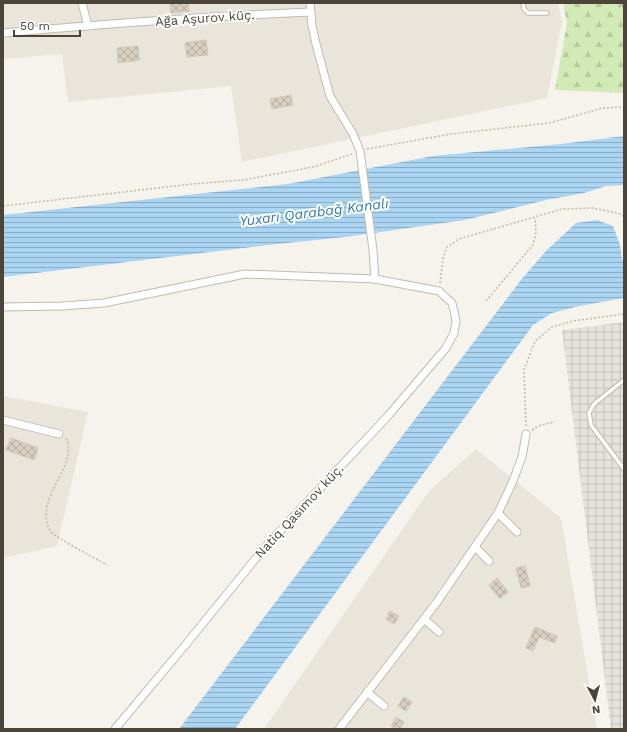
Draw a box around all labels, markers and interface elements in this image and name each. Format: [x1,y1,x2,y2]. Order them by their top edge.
street label: Ağa Aşurov küç. [155,7,255,29]
scale bar [14,12,80,38]
text: 50 m [20,19,50,33]
water label: Yuxarı Qarabağ Kanalı [239,195,390,229]
street label: Natiq Qasımov küç. [252,461,346,561]
north arrow [575,680,615,720]
text: N [591,702,601,716]

